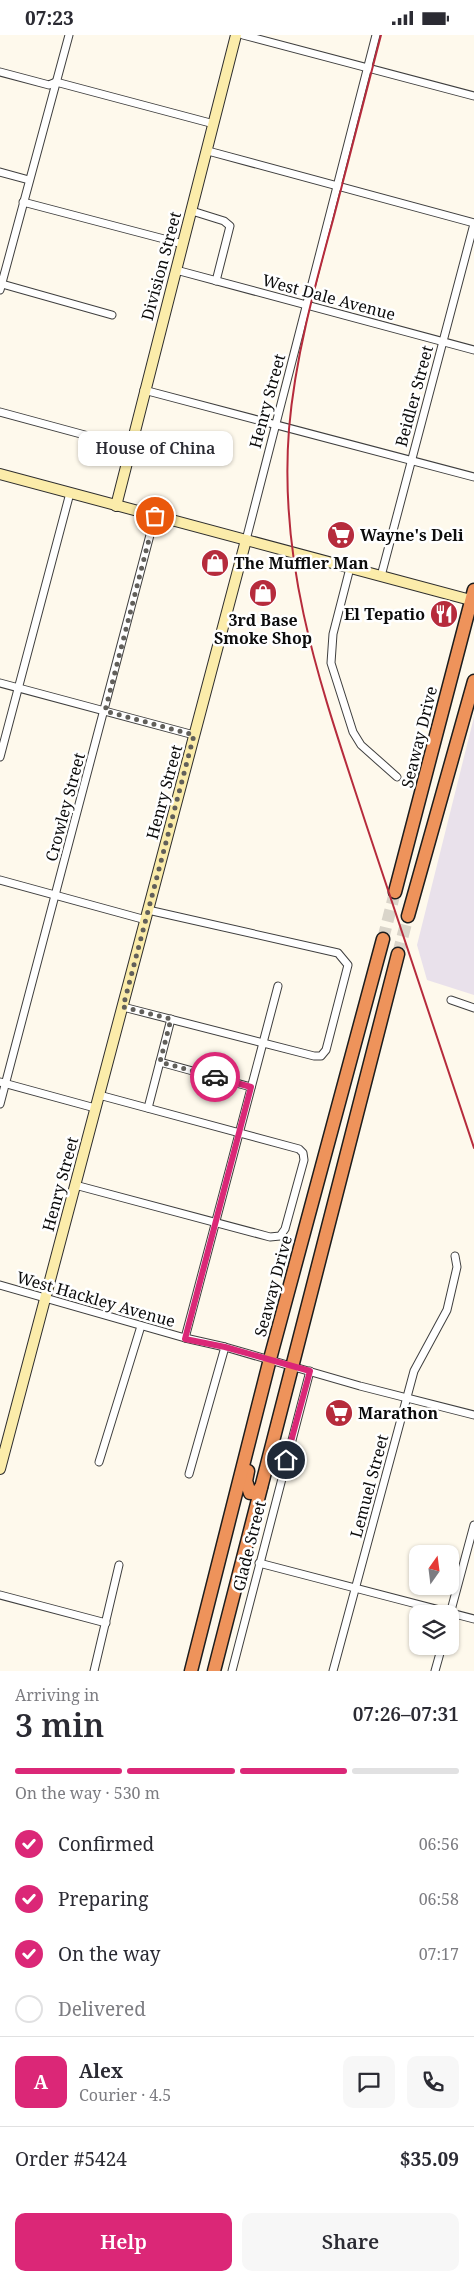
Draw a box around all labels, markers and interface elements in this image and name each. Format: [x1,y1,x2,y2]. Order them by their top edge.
text: 07:23 [25,5,74,31]
street label: Division Street [136,209,186,323]
street label: West Dale Avenue [260,269,398,325]
street label: Beidler Street [390,343,438,449]
street label: Henry Street [244,351,290,451]
callout: House of China [78,431,232,466]
text: House of China [96,437,215,459]
pin [134,495,176,537]
icon: bag [141,502,169,530]
supermarket icon: Wayne's Deli [326,520,356,550]
place label: Wayne's Deli [360,524,464,546]
shop icon: The Muffler Man [200,548,230,578]
place label: The Muffler Man [234,552,369,574]
shop icon: 3rd Base Smoke Shop [248,578,278,608]
restaurant icon: El Tepatio [429,599,459,629]
place label: El Tepatio [344,603,425,625]
place label: 3rd Base Smoke Shop [214,609,312,649]
street label: Seaway Drive [396,684,442,790]
street label: Henry Street [141,742,187,842]
street label: Crowley Street [40,750,90,864]
courier [190,1052,240,1102]
icon: car [201,1063,229,1091]
street label: Henry Street [37,1134,83,1234]
street label: Seaway Drive [249,1233,297,1339]
street label: West Hackley Avenue [14,1266,178,1332]
supermarket icon: Marathon [324,1398,354,1428]
place label: Marathon [358,1402,438,1424]
street label: Lemuel Street [345,1432,393,1540]
pin [265,1439,307,1481]
icon: home [272,1446,300,1474]
street label: Glade Street [227,1498,271,1594]
north arrow [409,1545,459,1595]
map controls [409,1545,459,1655]
button: layers [409,1605,459,1655]
text: Arriving in [15,1684,99,1706]
text: 07:26–07:31 [353,1701,459,1727]
text: 3 min [15,1703,104,1746]
text: On the way · 530 m [15,1782,160,1804]
icon: check [15,1830,43,1858]
text: Confirmed [58,1831,154,1857]
text: 06:56 [419,1833,459,1855]
icon: check [15,1885,43,1913]
text: Preparing [58,1886,148,1912]
text: 06:58 [419,1888,459,1910]
icon: check [15,1940,43,1968]
text: On the way [58,1941,161,1967]
text: 07:17 [419,1943,459,1965]
text: Delivered [58,1996,146,2022]
button: chat [343,2056,395,2108]
button: phone [407,2056,459,2108]
text: Alex [79,2058,123,2084]
text: A [34,2069,48,2095]
text: Courier · 4.5 [79,2084,171,2106]
text: Order #5424 [15,2146,127,2172]
text: $35.09 [400,2146,459,2172]
button: Help [15,2213,232,2271]
button: Share [242,2213,459,2271]

